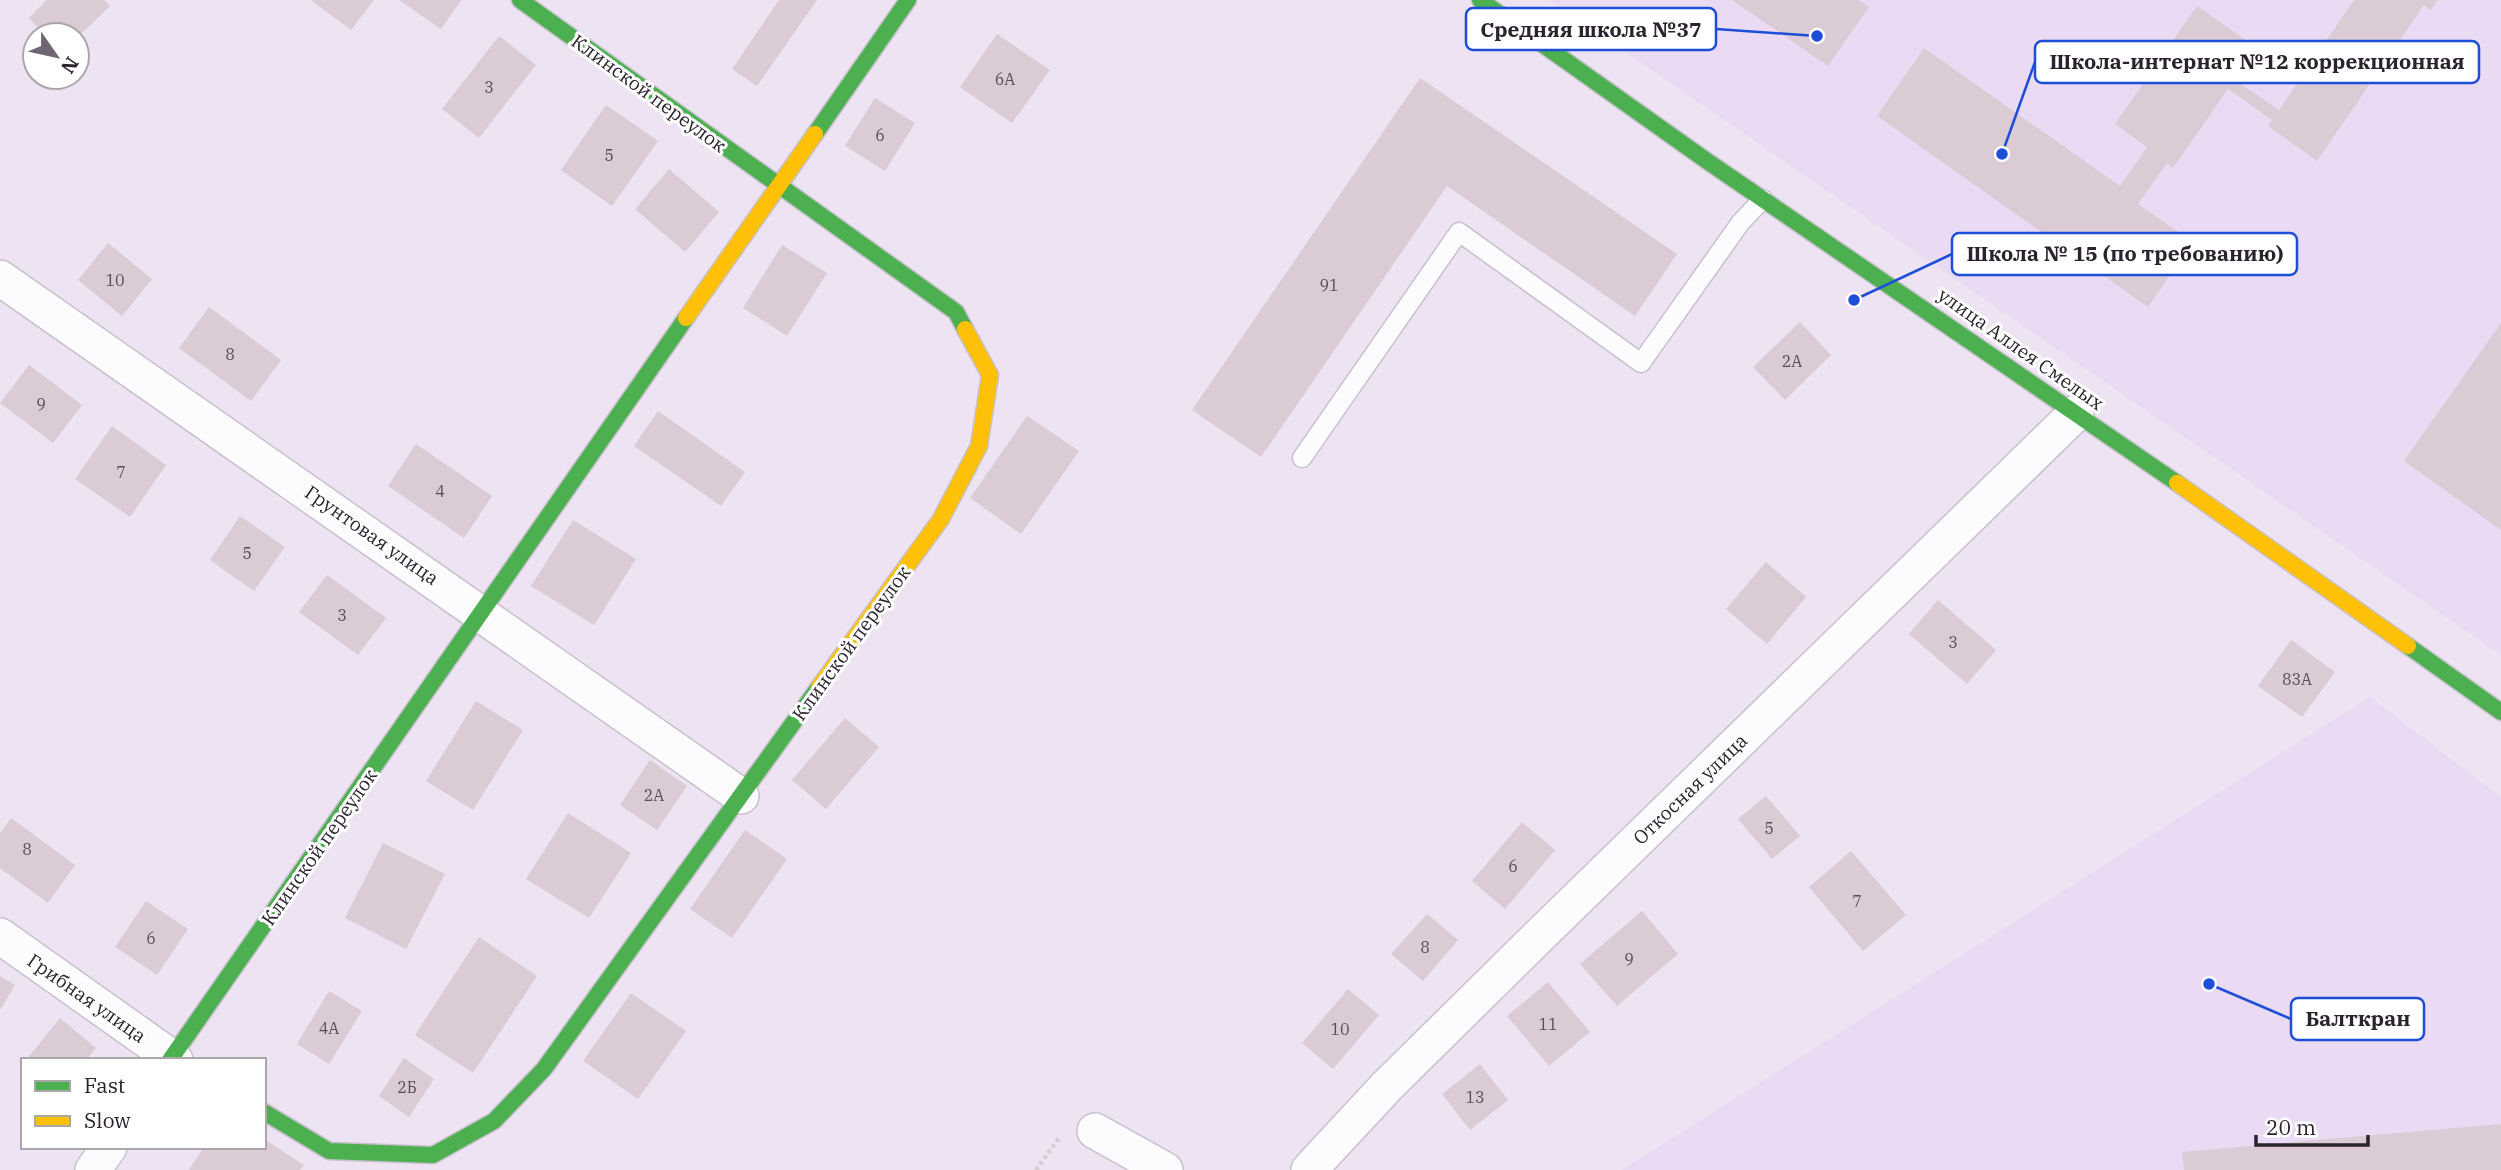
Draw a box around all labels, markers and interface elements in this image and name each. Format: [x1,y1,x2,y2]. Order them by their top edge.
callout: Средняя школа №37 [1466,8,1716,50]
text: Средняя школа №37 [1480,15,1702,43]
north arrow [21,21,91,91]
street label: Клинской переулок [567,29,731,157]
callout: Школа-интернат №12 коррекционная [2035,41,2479,83]
text: Школа-интернат №12 коррекционная [2049,47,2465,75]
text: N [56,53,84,78]
house number: 6А [995,69,1015,89]
house number: 3 [484,77,494,97]
house number: 6 [875,125,885,145]
house number: 5 [604,145,614,165]
callout: Школа № 15 (по требованию) [1952,233,2297,275]
text: Школа № 15 (по требованию) [1966,239,2284,267]
house number: 10 [105,270,125,290]
house number: 91 [1319,275,1339,295]
street label: улица Аллея Смелых [1933,283,2109,415]
house number: 8 [225,344,235,364]
house number: 2А [1782,351,1802,371]
house number: 9 [36,394,46,414]
house number: 7 [116,462,126,482]
street label: Грунтовая улица [300,480,444,590]
house number: 4 [435,481,445,501]
house number: 5 [242,543,252,563]
street label: Клинской переулок [787,561,915,725]
house number: 3 [337,605,347,625]
house number: 3 [1948,632,1958,652]
house number: 83А [2282,669,2312,689]
street label: Откосная улица [1628,728,1752,850]
street label: Клинской переулок [256,764,382,930]
house number: 2А [644,785,664,805]
house number: 5 [1764,818,1774,838]
house number: 8 [22,839,32,859]
house number: 6 [1508,856,1518,876]
house number: 7 [1852,891,1862,911]
house number: 6 [146,928,156,948]
house number: 8 [1420,937,1430,957]
street label: Грибная улица [23,948,151,1048]
house number: 9 [1624,949,1634,969]
callout: Балткран [2291,998,2424,1040]
text: Балткран [2305,1004,2411,1032]
house number: 11 [1538,1014,1558,1034]
house number: 4А [319,1018,339,1038]
house number: 10 [1330,1019,1350,1039]
legend [21,1058,266,1149]
text: Fast [84,1071,125,1099]
house number: 2Б [397,1077,417,1097]
house number: 13 [1465,1087,1485,1107]
scale bar [2256,1104,2368,1148]
text: Slow [84,1106,131,1134]
text: 20 m [2266,1113,2316,1141]

